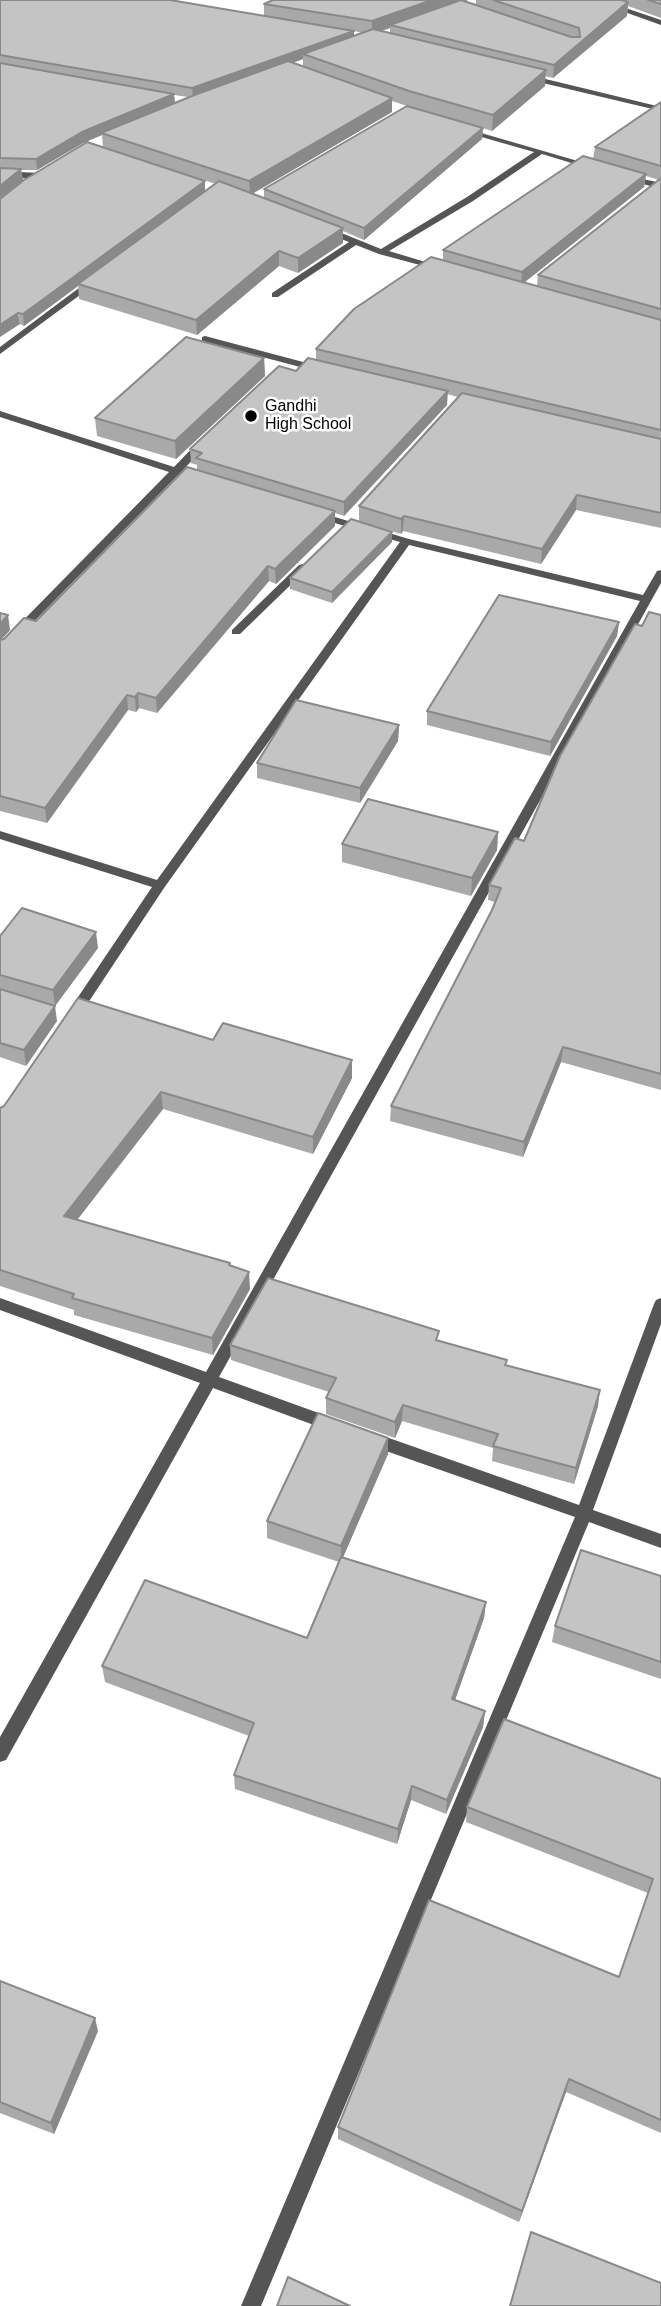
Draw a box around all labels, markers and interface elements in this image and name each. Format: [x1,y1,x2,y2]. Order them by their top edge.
place label: Gandhi High School [265,397,351,435]
marker: Gandhi High School [243,408,259,424]

